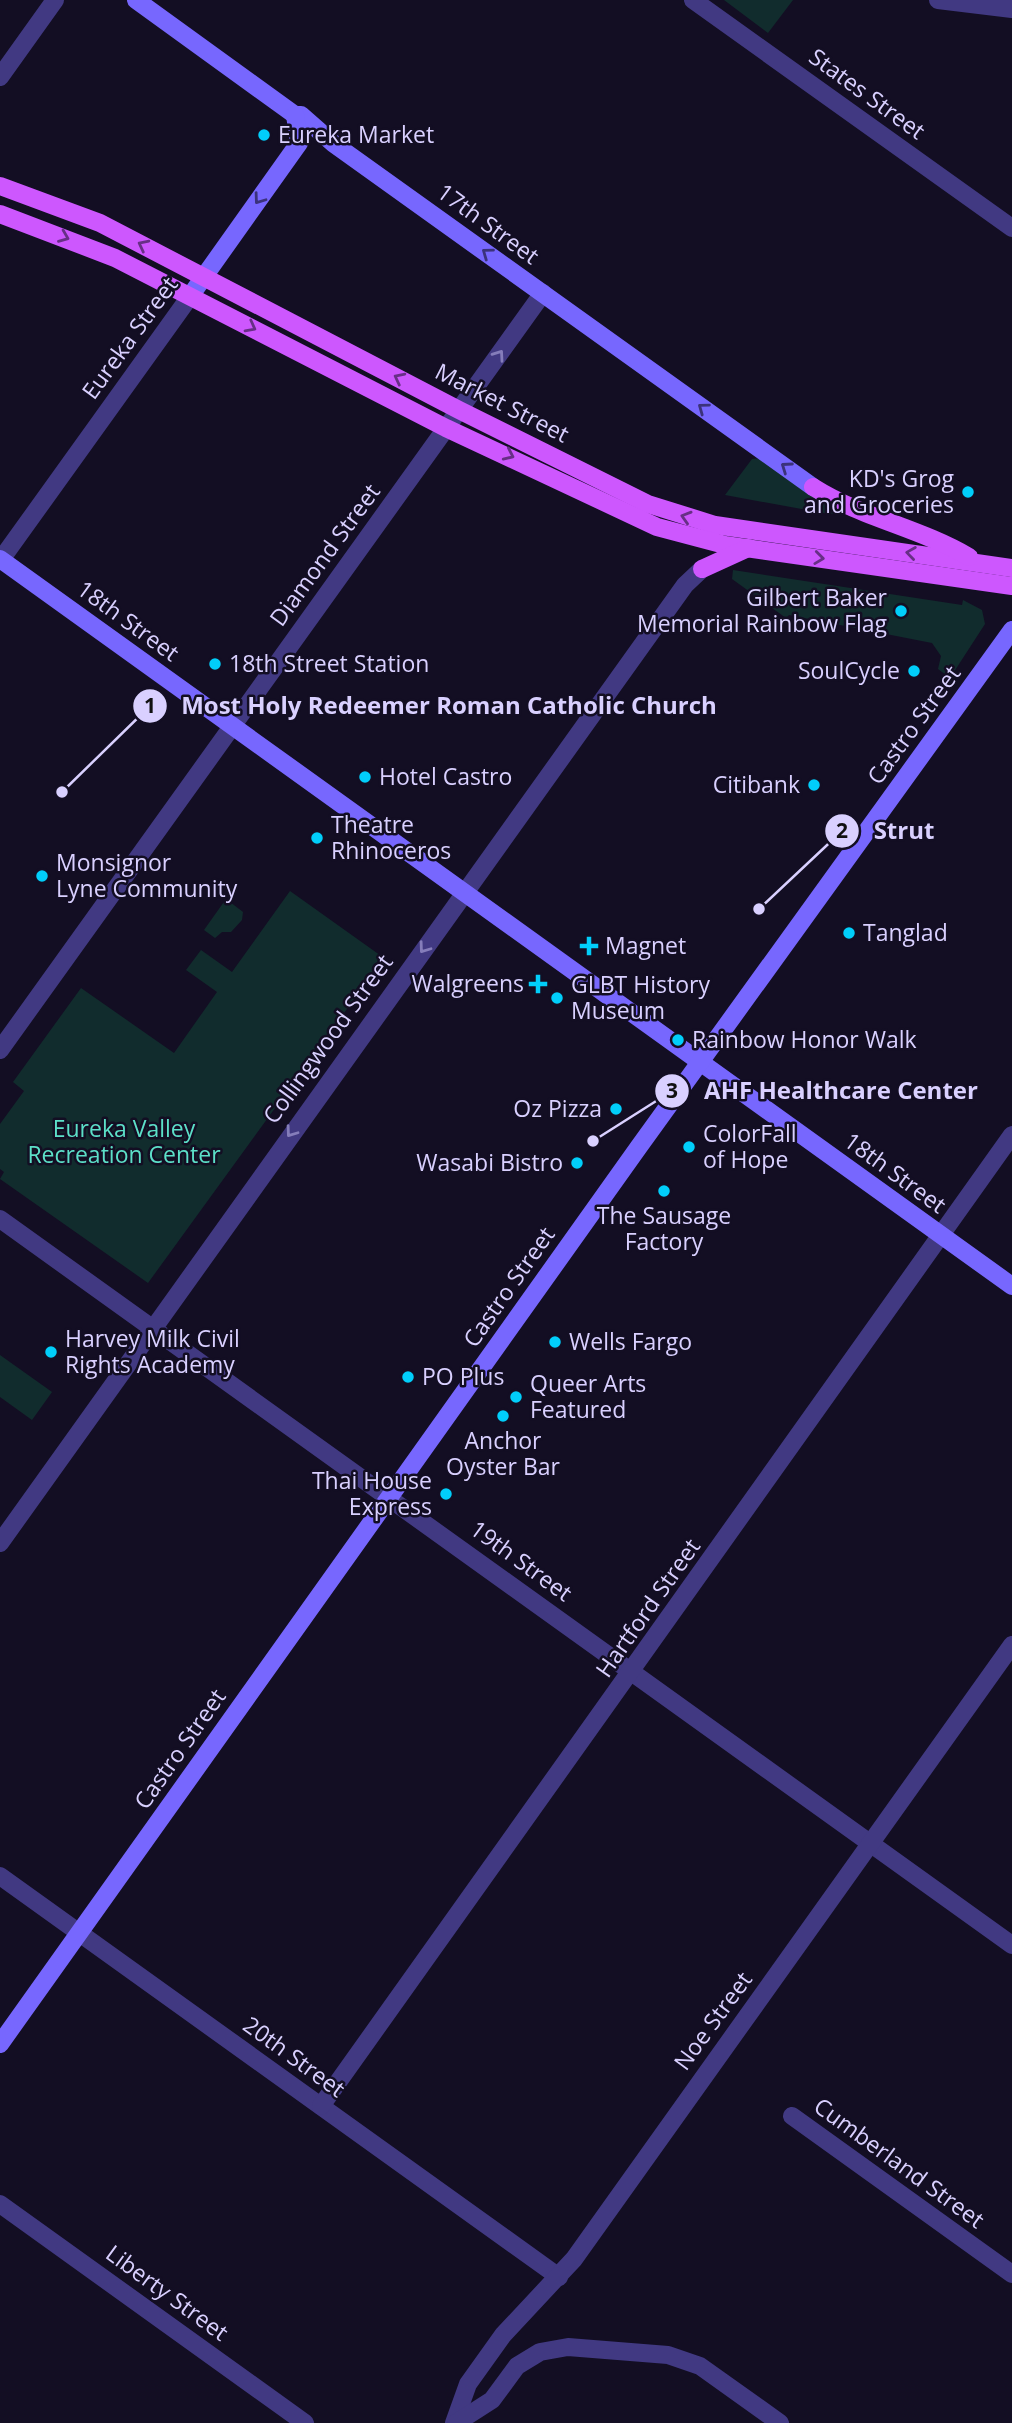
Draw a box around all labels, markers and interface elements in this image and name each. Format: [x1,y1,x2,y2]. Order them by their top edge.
street label: States Street [803,40,932,146]
place label: Eureka Market [278,118,434,150]
marker: Eureka Market [256,127,272,143]
street label: 17th Street [431,175,546,271]
one-way arrow [255,191,267,204]
one-way arrow [58,228,70,242]
one-way arrow [138,239,150,253]
one-way arrow [483,249,495,262]
street label: Eureka Street [74,270,185,405]
one-way arrow [244,318,256,332]
one-way arrow [491,350,503,363]
street label: Market Street [430,355,575,450]
one-way arrow [394,373,406,387]
one-way arrow [698,404,711,416]
one-way arrow [502,447,514,461]
place label: KD's Grog and Groceries [804,462,955,520]
one-way arrow [781,463,794,475]
street label: Diamond Street [262,477,387,632]
marker: KD's Grog and Groceries [960,484,976,500]
one-way arrow [681,510,693,525]
one-way arrow [905,546,916,561]
one-way arrow [813,551,825,566]
street label: 18th Street [71,572,186,668]
place label: Gilbert Baker Memorial Rainbow Flag [637,581,888,639]
marker: Gilbert Baker Memorial Rainbow Flag [893,603,909,619]
place label: 18th Street Station [229,647,429,679]
place label: SoulCycle [798,654,900,686]
marker: 18th Street Station [207,656,223,672]
street label: Castro Street [859,658,967,790]
marker: SoulCycle [906,663,922,679]
callout: Most Holy Redeemer Roman Catholic Church [133,683,731,728]
text: Most Holy Redeemer Roman Catholic Church [181,688,717,721]
text: 1 [144,691,156,719]
place label: Hotel Castro [379,760,512,792]
place label: Citibank [713,768,800,800]
marker: Hotel Castro [357,769,373,785]
marker: Citibank [806,777,822,793]
place label: Theatre Rhinoceros [331,808,451,866]
callout: Strut [825,808,948,853]
text: Strut [874,813,934,846]
text: 2 [836,816,848,844]
marker: Theatre Rhinoceros [309,830,325,846]
place label: Monsignor Lyne Community [56,846,238,904]
marker: Monsignor Lyne Community [34,868,50,884]
place label: Tanglad [863,916,948,948]
marker: Tanglad [841,925,857,941]
place label: Magnet [605,929,686,961]
marker: Magnet [579,936,599,956]
one-way arrow [420,940,432,952]
street label: Collingwood Street [255,947,400,1130]
place label: Walgreens [411,967,524,999]
place label: GLBT History Museum [571,968,710,1026]
marker: Walgreens [530,976,546,992]
marker: GLBT History Museum [549,990,565,1006]
place label: Rainbow Honor Walk [692,1023,917,1055]
marker: Rainbow Honor Walk [670,1032,686,1048]
callout: AHF Healthcare Center [655,1068,992,1113]
text: AHF Healthcare Center [704,1073,978,1106]
text: 3 [666,1076,678,1104]
place label: Oz Pizza [513,1092,602,1124]
marker: Oz Pizza [608,1101,624,1117]
park label: Eureka Valley Recreation Center [27,1112,221,1170]
place label: ColorFall of Hope [703,1117,797,1175]
one-way arrow [287,1124,300,1137]
street label: 18th Street [838,1124,953,1220]
marker: ColorFall of Hope [681,1139,697,1155]
place label: Wasabi Bistro [416,1146,563,1178]
marker: Wasabi Bistro [569,1155,585,1171]
marker: The Sausage Factory [656,1183,672,1199]
place label: The Sausage Factory [597,1199,731,1257]
street label: Castro Street [455,1220,561,1353]
place label: Harvey Milk Civil Rights Academy [65,1322,240,1380]
place label: Wells Fargo [569,1325,692,1357]
marker: Wells Fargo [547,1334,563,1350]
marker: Harvey Milk Civil Rights Academy [43,1344,59,1360]
place label: PO Plus [422,1360,504,1392]
place label: Queer Arts Featured [530,1367,646,1425]
marker: PO Plus [400,1369,416,1385]
marker: Queer Arts Featured [508,1389,524,1405]
marker: Anchor Oyster Bar [495,1408,511,1424]
place label: Anchor Oyster Bar [446,1424,561,1482]
place label: Thai House Express [312,1464,432,1522]
marker: Thai House Express [438,1486,454,1502]
street label: 19th Street [464,1512,579,1608]
street label: Hartford Street [587,1532,707,1683]
street label: Castro Street [126,1682,232,1815]
street label: Noe Street [666,1965,759,2076]
street label: 20th Street [237,2008,352,2104]
street label: Cumberland Street [808,2090,991,2235]
street label: Liberty Street [100,2237,235,2347]

